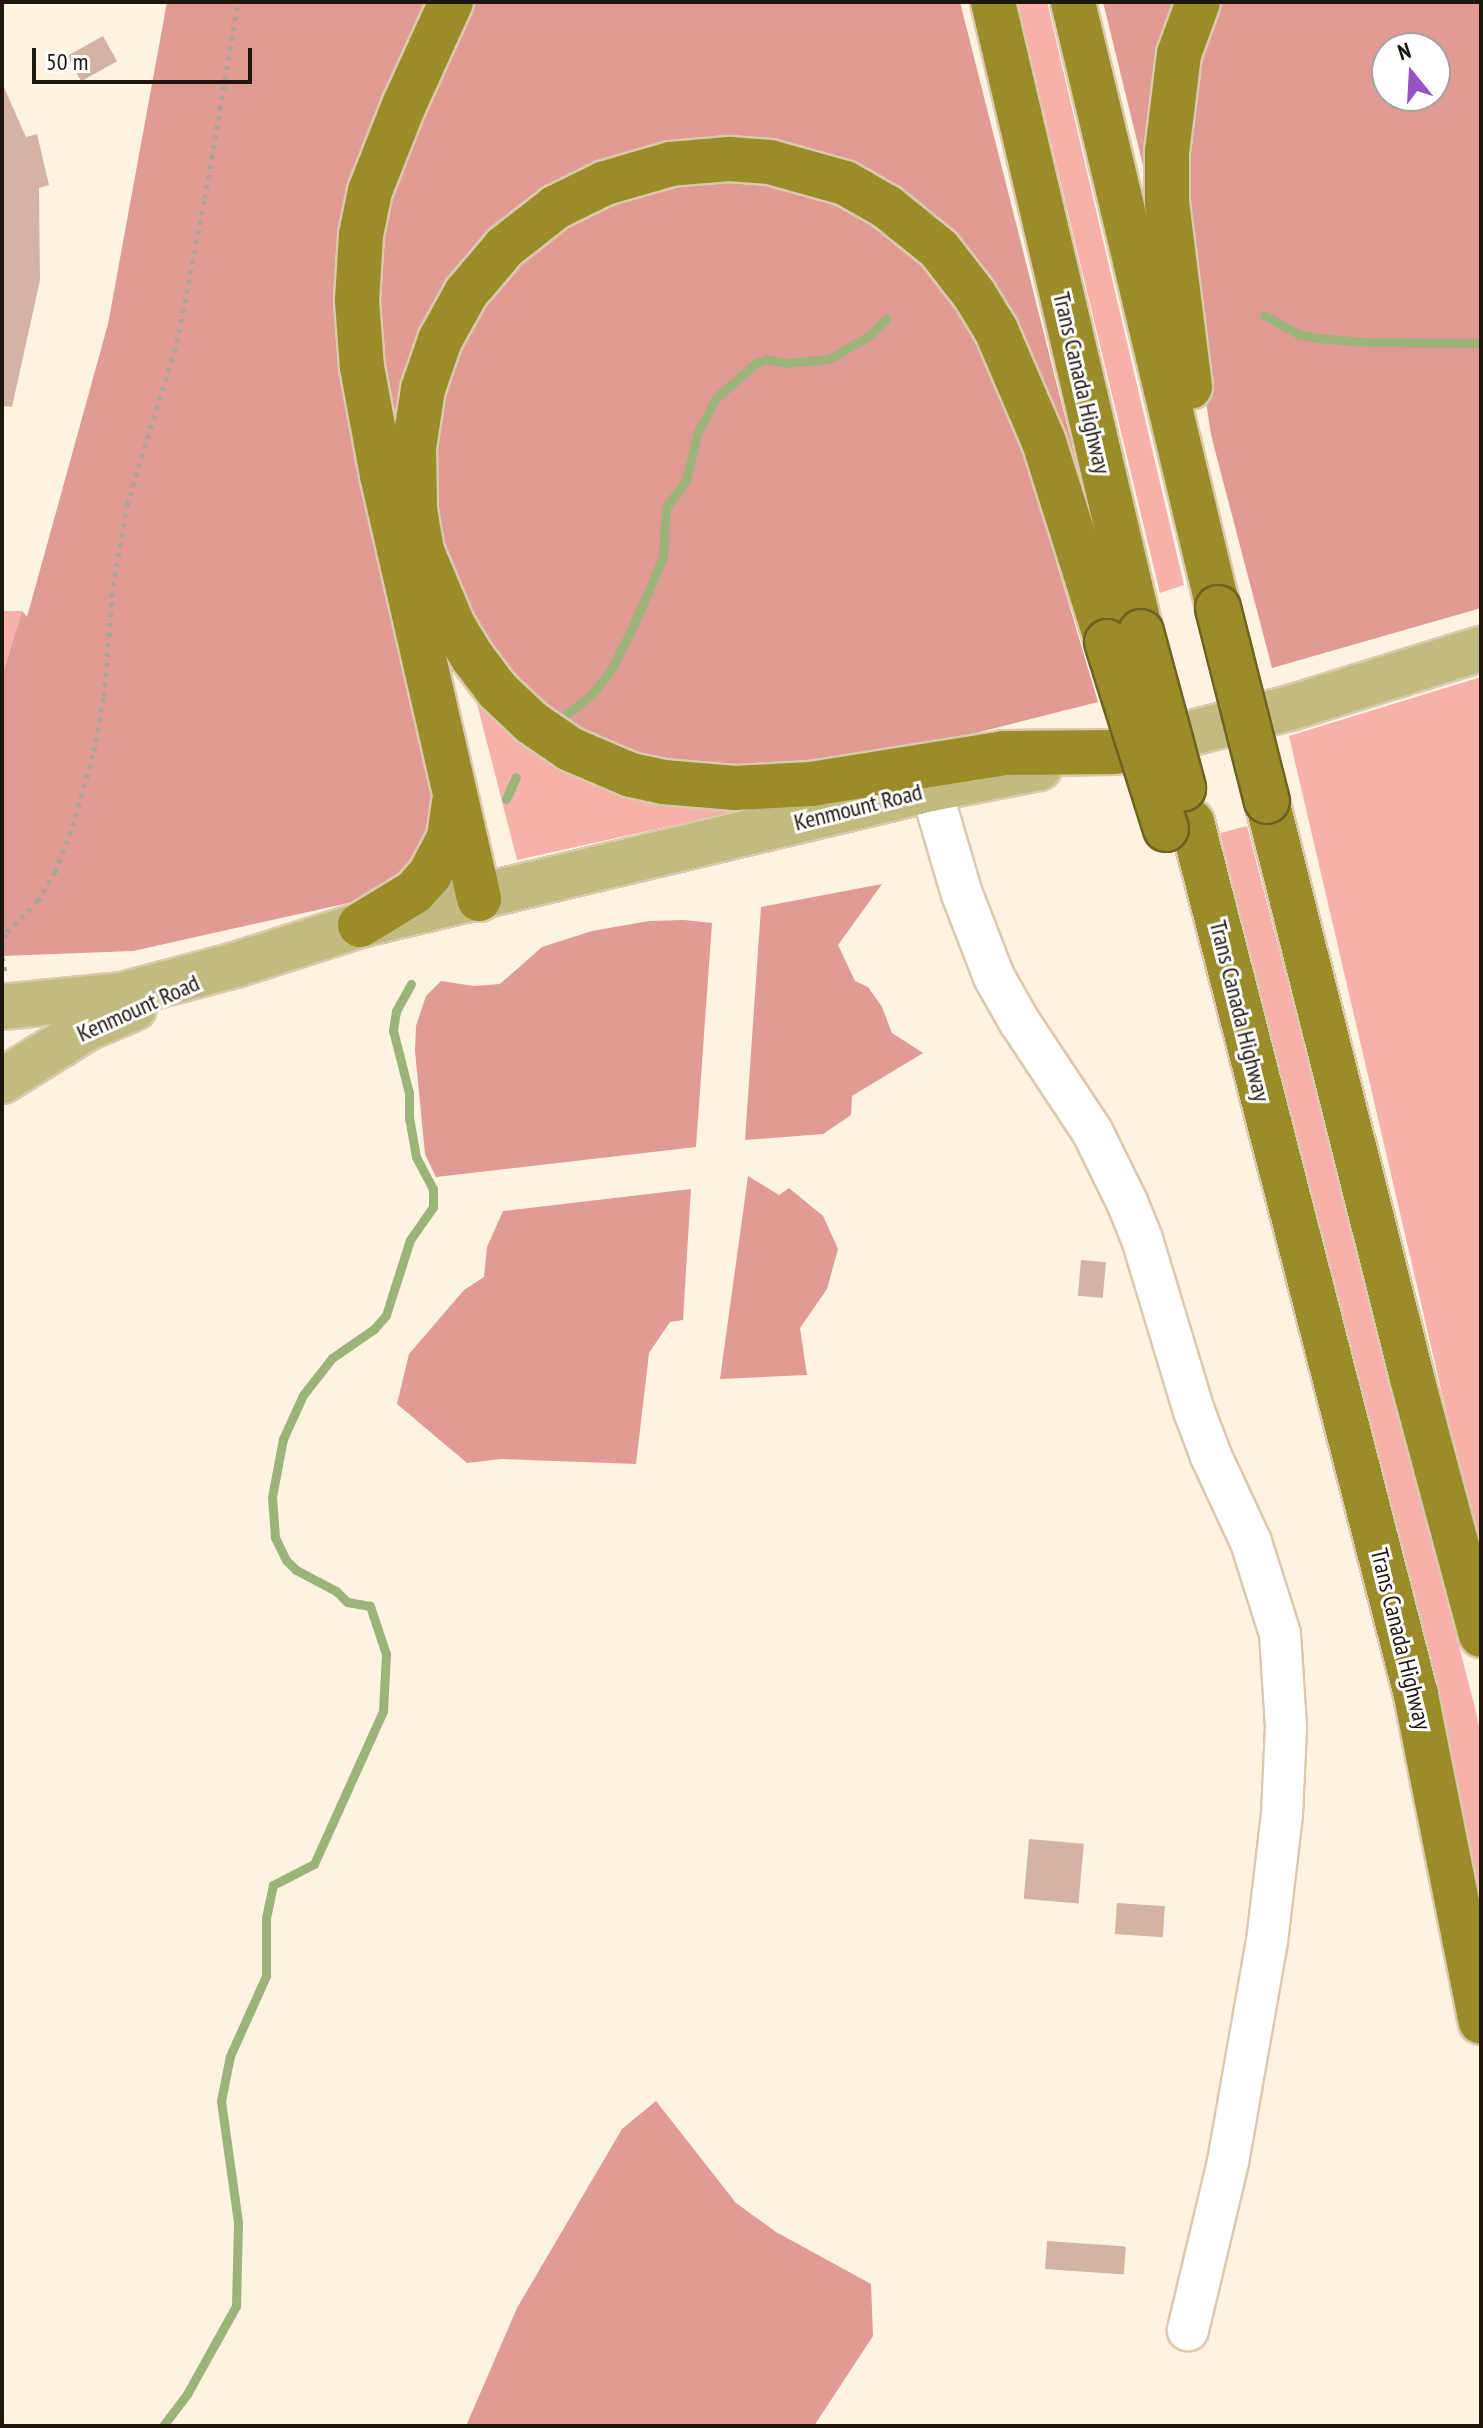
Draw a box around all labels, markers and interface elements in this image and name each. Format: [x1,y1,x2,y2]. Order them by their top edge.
scale bar [36,32,256,82]
north arrow [1371,32,1451,112]
text: N [1394,36,1414,66]
text: 50 m [46,46,88,77]
street label: Trans Canada Highway [1047,289,1117,477]
street label: Kenmount Road [791,777,925,837]
street label: Trans Canada Highway [1204,917,1276,1105]
street label: Kenmount Road [72,968,204,1048]
street label: Trans Canada Highway [1365,1545,1437,1733]

